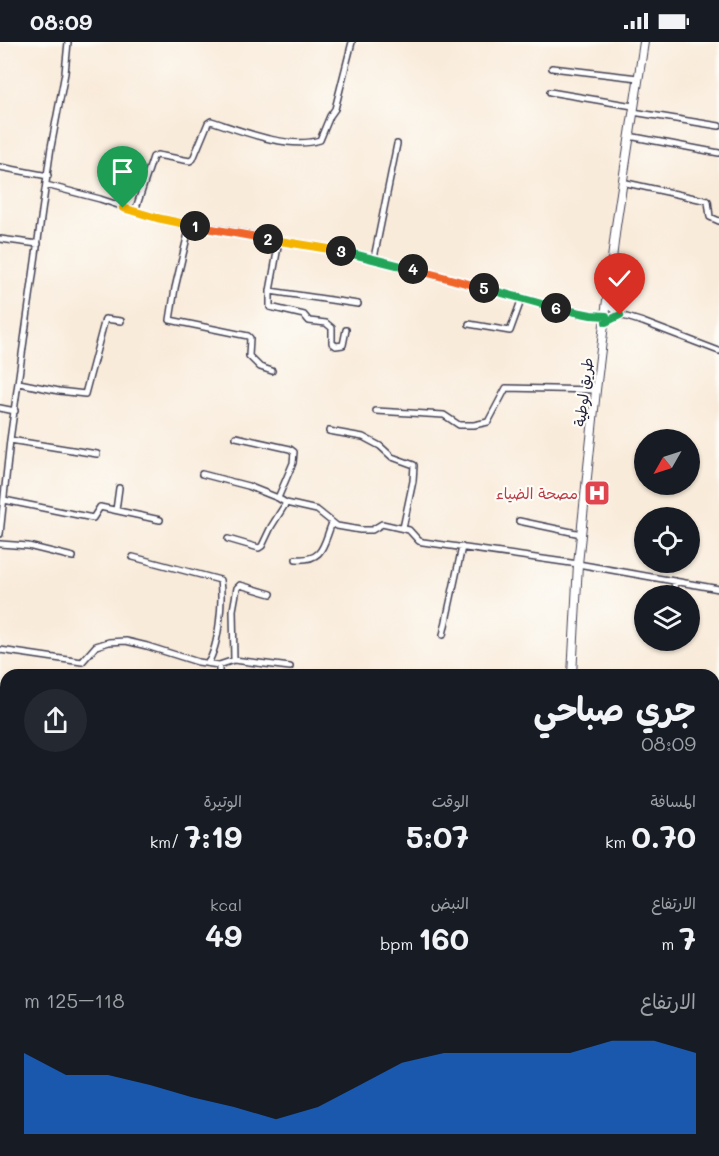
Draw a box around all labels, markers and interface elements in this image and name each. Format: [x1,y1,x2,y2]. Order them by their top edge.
text: 08:09 [30,7,92,36]
pin [97,146,148,208]
icon: arrive [106,155,139,188]
pin: 1 [180,211,210,241]
text: 1 [191,215,199,236]
pin: 2 [253,224,283,254]
text: 2 [264,228,272,249]
pin: 3 [326,236,356,266]
text: 3 [336,240,346,261]
pin [594,253,645,315]
pin: 4 [398,254,428,284]
text: 4 [408,258,418,279]
icon: check [603,262,636,295]
pin: 5 [469,273,499,303]
text: 5 [479,277,489,298]
pin: 6 [541,293,571,323]
text: 6 [551,297,561,318]
street label: طريق لوطية [569,356,598,428]
north arrow [634,429,700,495]
map controls [634,429,700,651]
hospital icon: مصحة الضياء [582,478,612,508]
place label: مصحة الضياء [496,483,578,503]
button: locate [634,507,700,573]
button: layers [634,585,700,651]
text: جري صباحي [533,686,696,729]
button: share [24,689,87,752]
text: 08:09 [641,730,696,756]
text: الوتيرة [203,790,242,811]
text: الوقت [432,790,469,811]
text: المسافة [650,790,696,811]
text: 7:19 [184,816,242,856]
text: 5:07 [406,816,469,856]
text: 0.70 [631,816,696,856]
text: /km [150,831,184,852]
text: km [605,831,631,852]
text: النبض [431,892,469,913]
text: الارتفاع [651,892,696,913]
text: kcal [210,894,242,915]
text: 49 [205,915,242,955]
text: 160 [418,918,469,958]
text: 7 [679,918,696,958]
text: bpm [380,933,418,954]
text: m [661,933,679,954]
text: 118–125 m [24,987,124,1013]
text: الارتفاع [640,988,696,1014]

